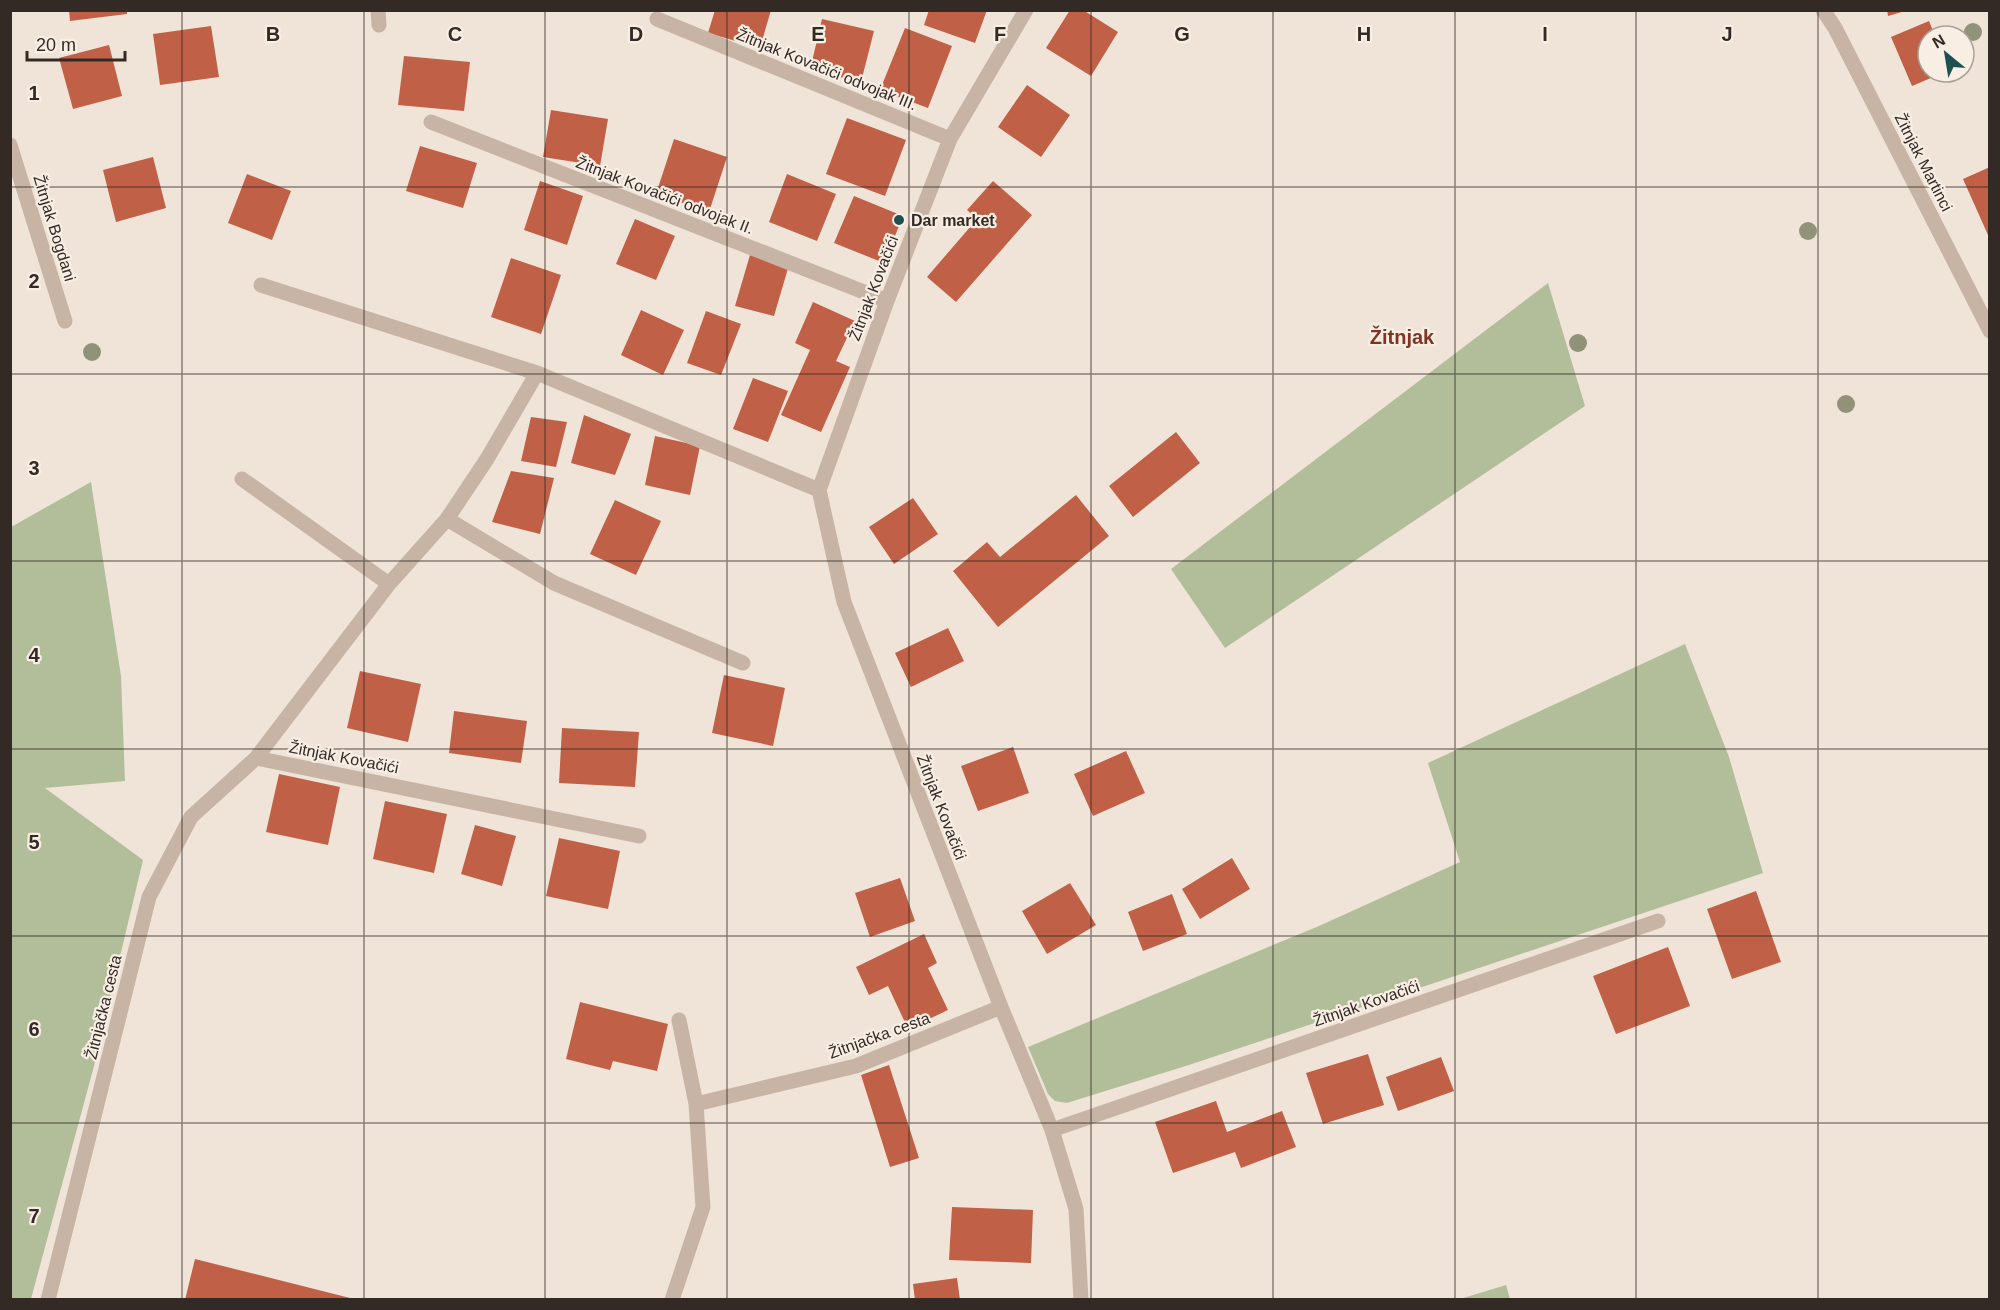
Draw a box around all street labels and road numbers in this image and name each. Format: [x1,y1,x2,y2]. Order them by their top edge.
street label: Žitnjak Kovačići odvojak III. [734,25,920,113]
street label: Žitnjak Martinci [1892,110,1956,214]
street label: Žitnjak Kovačići odvojak II. [574,153,756,237]
street label: Žitnjak Bogdani [30,173,80,283]
street label: Žitnjak Kovačići [845,233,901,343]
street label: Žitnjak Kovačići [288,738,400,776]
street label: Žitnjak Kovačići [914,752,970,862]
street label: Žitnjačka cesta [81,953,125,1061]
street label: Žitnjak Kovačići [1311,976,1421,1030]
street label: Žitnjačka cesta [826,1008,932,1062]

